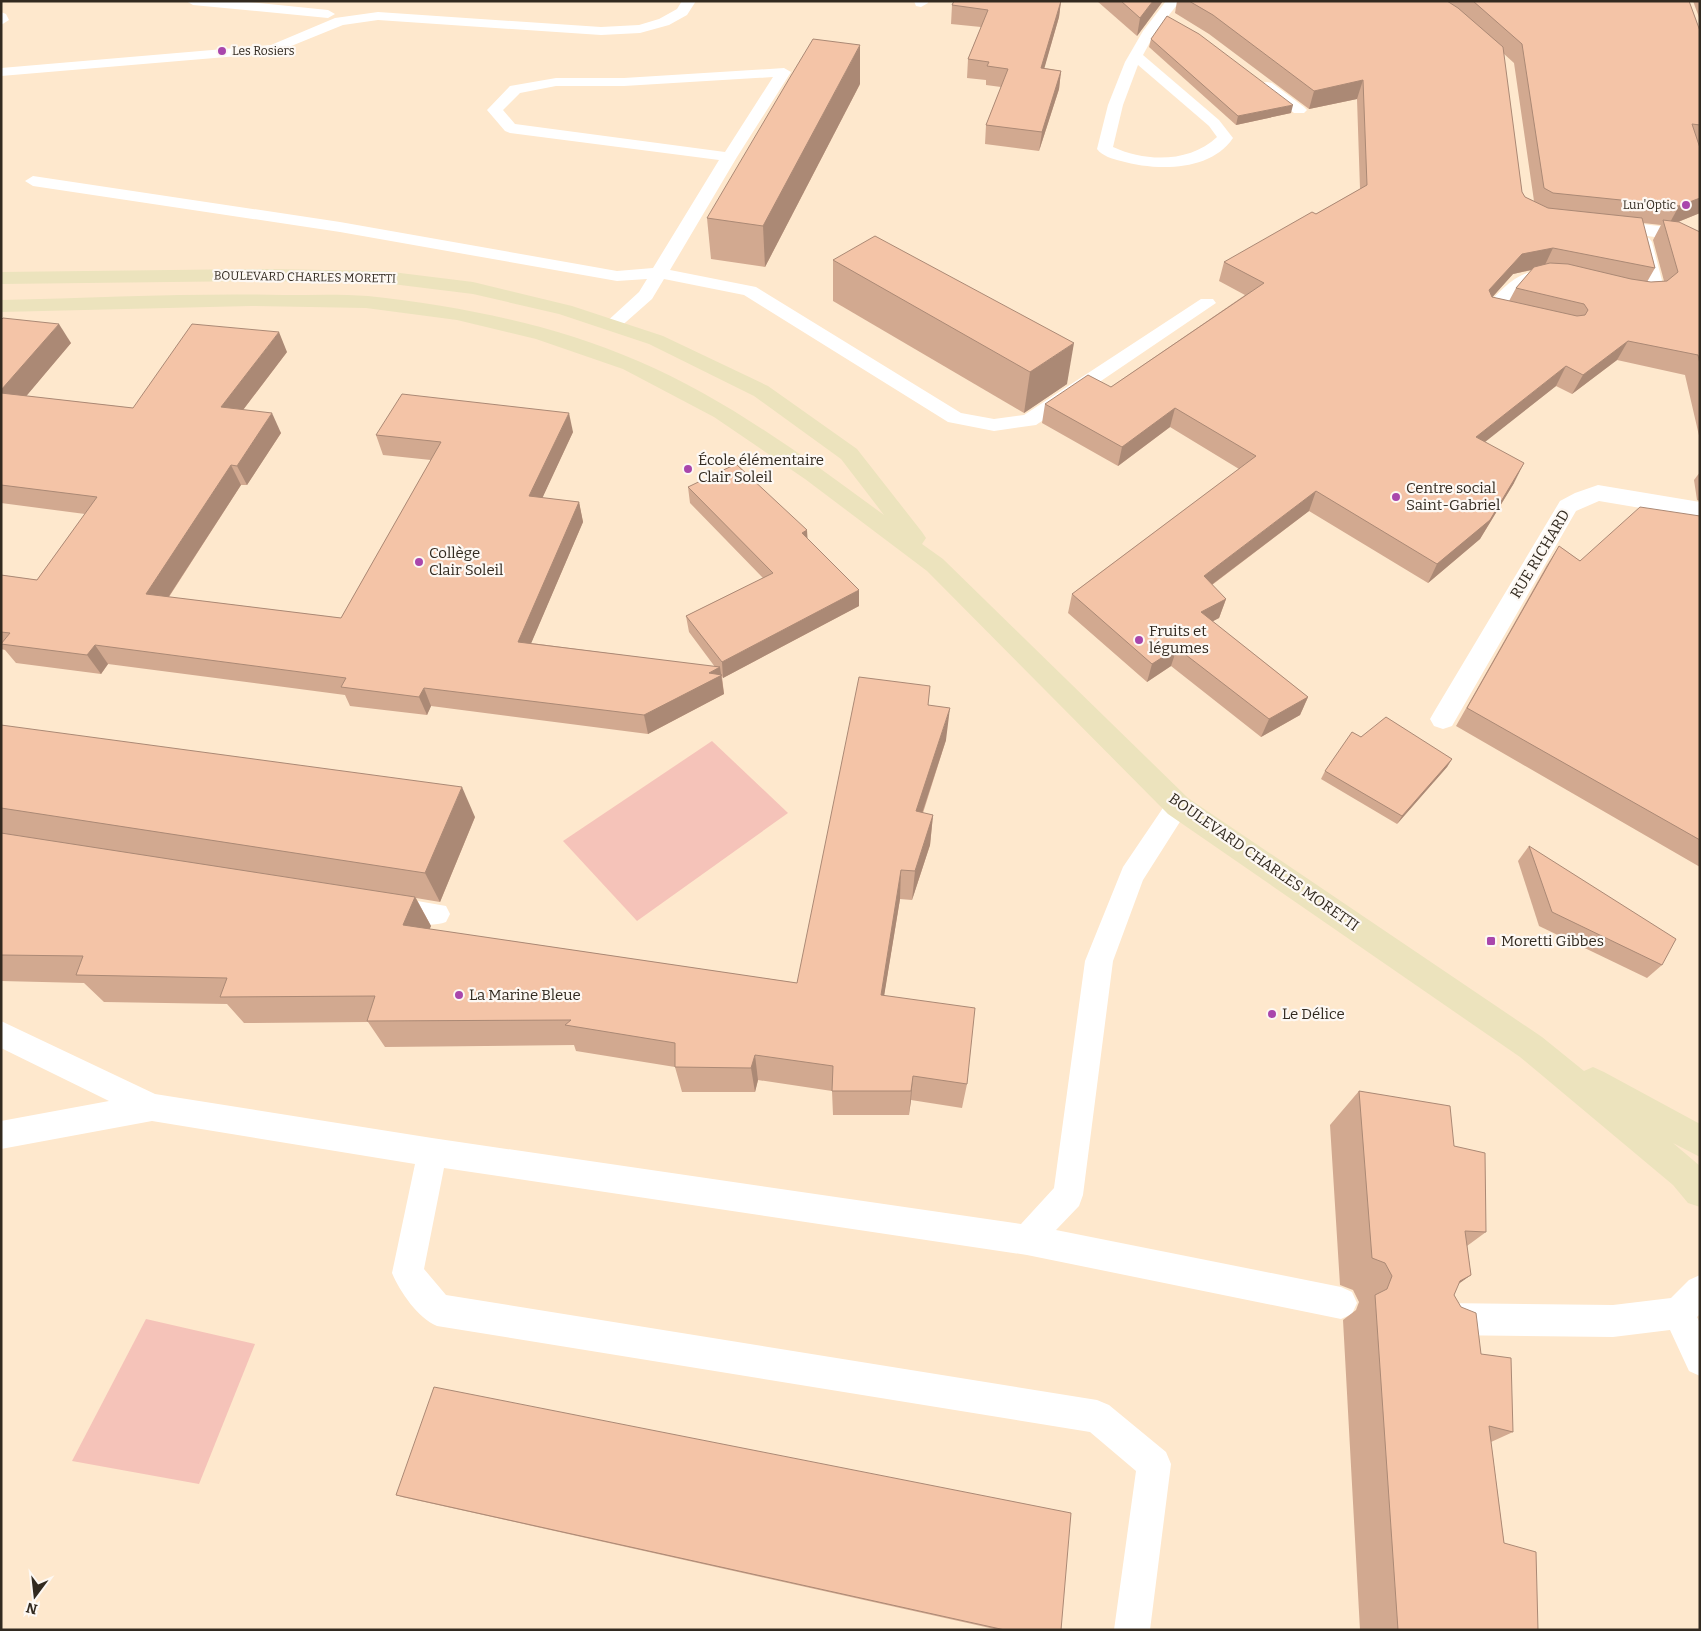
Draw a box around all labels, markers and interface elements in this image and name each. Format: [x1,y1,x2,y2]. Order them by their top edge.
place label: Les Rosiers [232,44,295,58]
marker: Les Rosiers [216,45,228,57]
place label: Lun'Optic [1623,198,1676,212]
marker: Lun'Optic [1680,199,1692,211]
street label: BOULEVARD CHARLES MORETTI [214,268,396,286]
place label: École élémentaire Clair Soleil [698,451,824,486]
marker: École élémentaire Clair Soleil [682,463,694,475]
place label: Centre social Saint-Gabriel [1406,479,1500,514]
marker: Centre social Saint-Gabriel [1390,491,1402,503]
street label: RUE RICHARD [1506,506,1574,602]
place label: Collège Clair Soleil [429,544,503,579]
marker: Collège Clair Soleil [413,556,425,568]
place label: Fruits et légumes [1149,622,1209,657]
marker: Fruits et légumes [1133,634,1145,646]
street label: BOULEVARD CHARLES MORETTI [1166,789,1362,935]
place label: Moretti Gibbes [1501,932,1604,950]
marker: Moretti Gibbes [1485,935,1497,947]
place label: La Marine Bleue [469,986,581,1004]
marker: La Marine Bleue [453,989,465,1001]
place label: Le Délice [1282,1005,1345,1023]
marker: Le Délice [1266,1008,1278,1020]
north arrow [10,1571,60,1621]
text: N [24,1598,39,1618]

